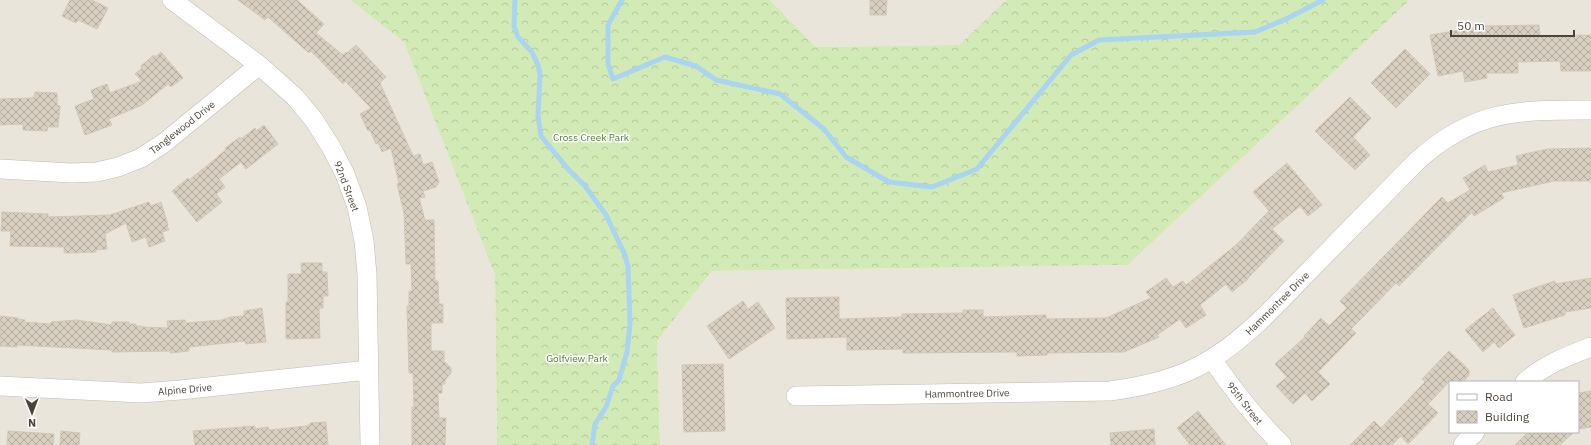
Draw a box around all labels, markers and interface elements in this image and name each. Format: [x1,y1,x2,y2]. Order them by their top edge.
scale bar [1451,12,1574,38]
text: 50 m [1457,18,1485,33]
street label: Tanglewood Drive [147,97,218,157]
park label: Cross Creek Park [553,131,630,144]
street label: 92nd Street [331,159,362,214]
street label: Hammontree Drive [1243,268,1312,338]
park label: Golfview Park [546,352,609,365]
street label: 95th Street [1224,379,1266,428]
street label: Alpine Drive [157,381,213,398]
legend [1449,381,1579,433]
street label: Hammontree Drive [924,386,1010,401]
text: Road [1485,389,1513,404]
north arrow [12,393,52,433]
text: Building [1485,409,1530,424]
text: N [28,416,36,430]

